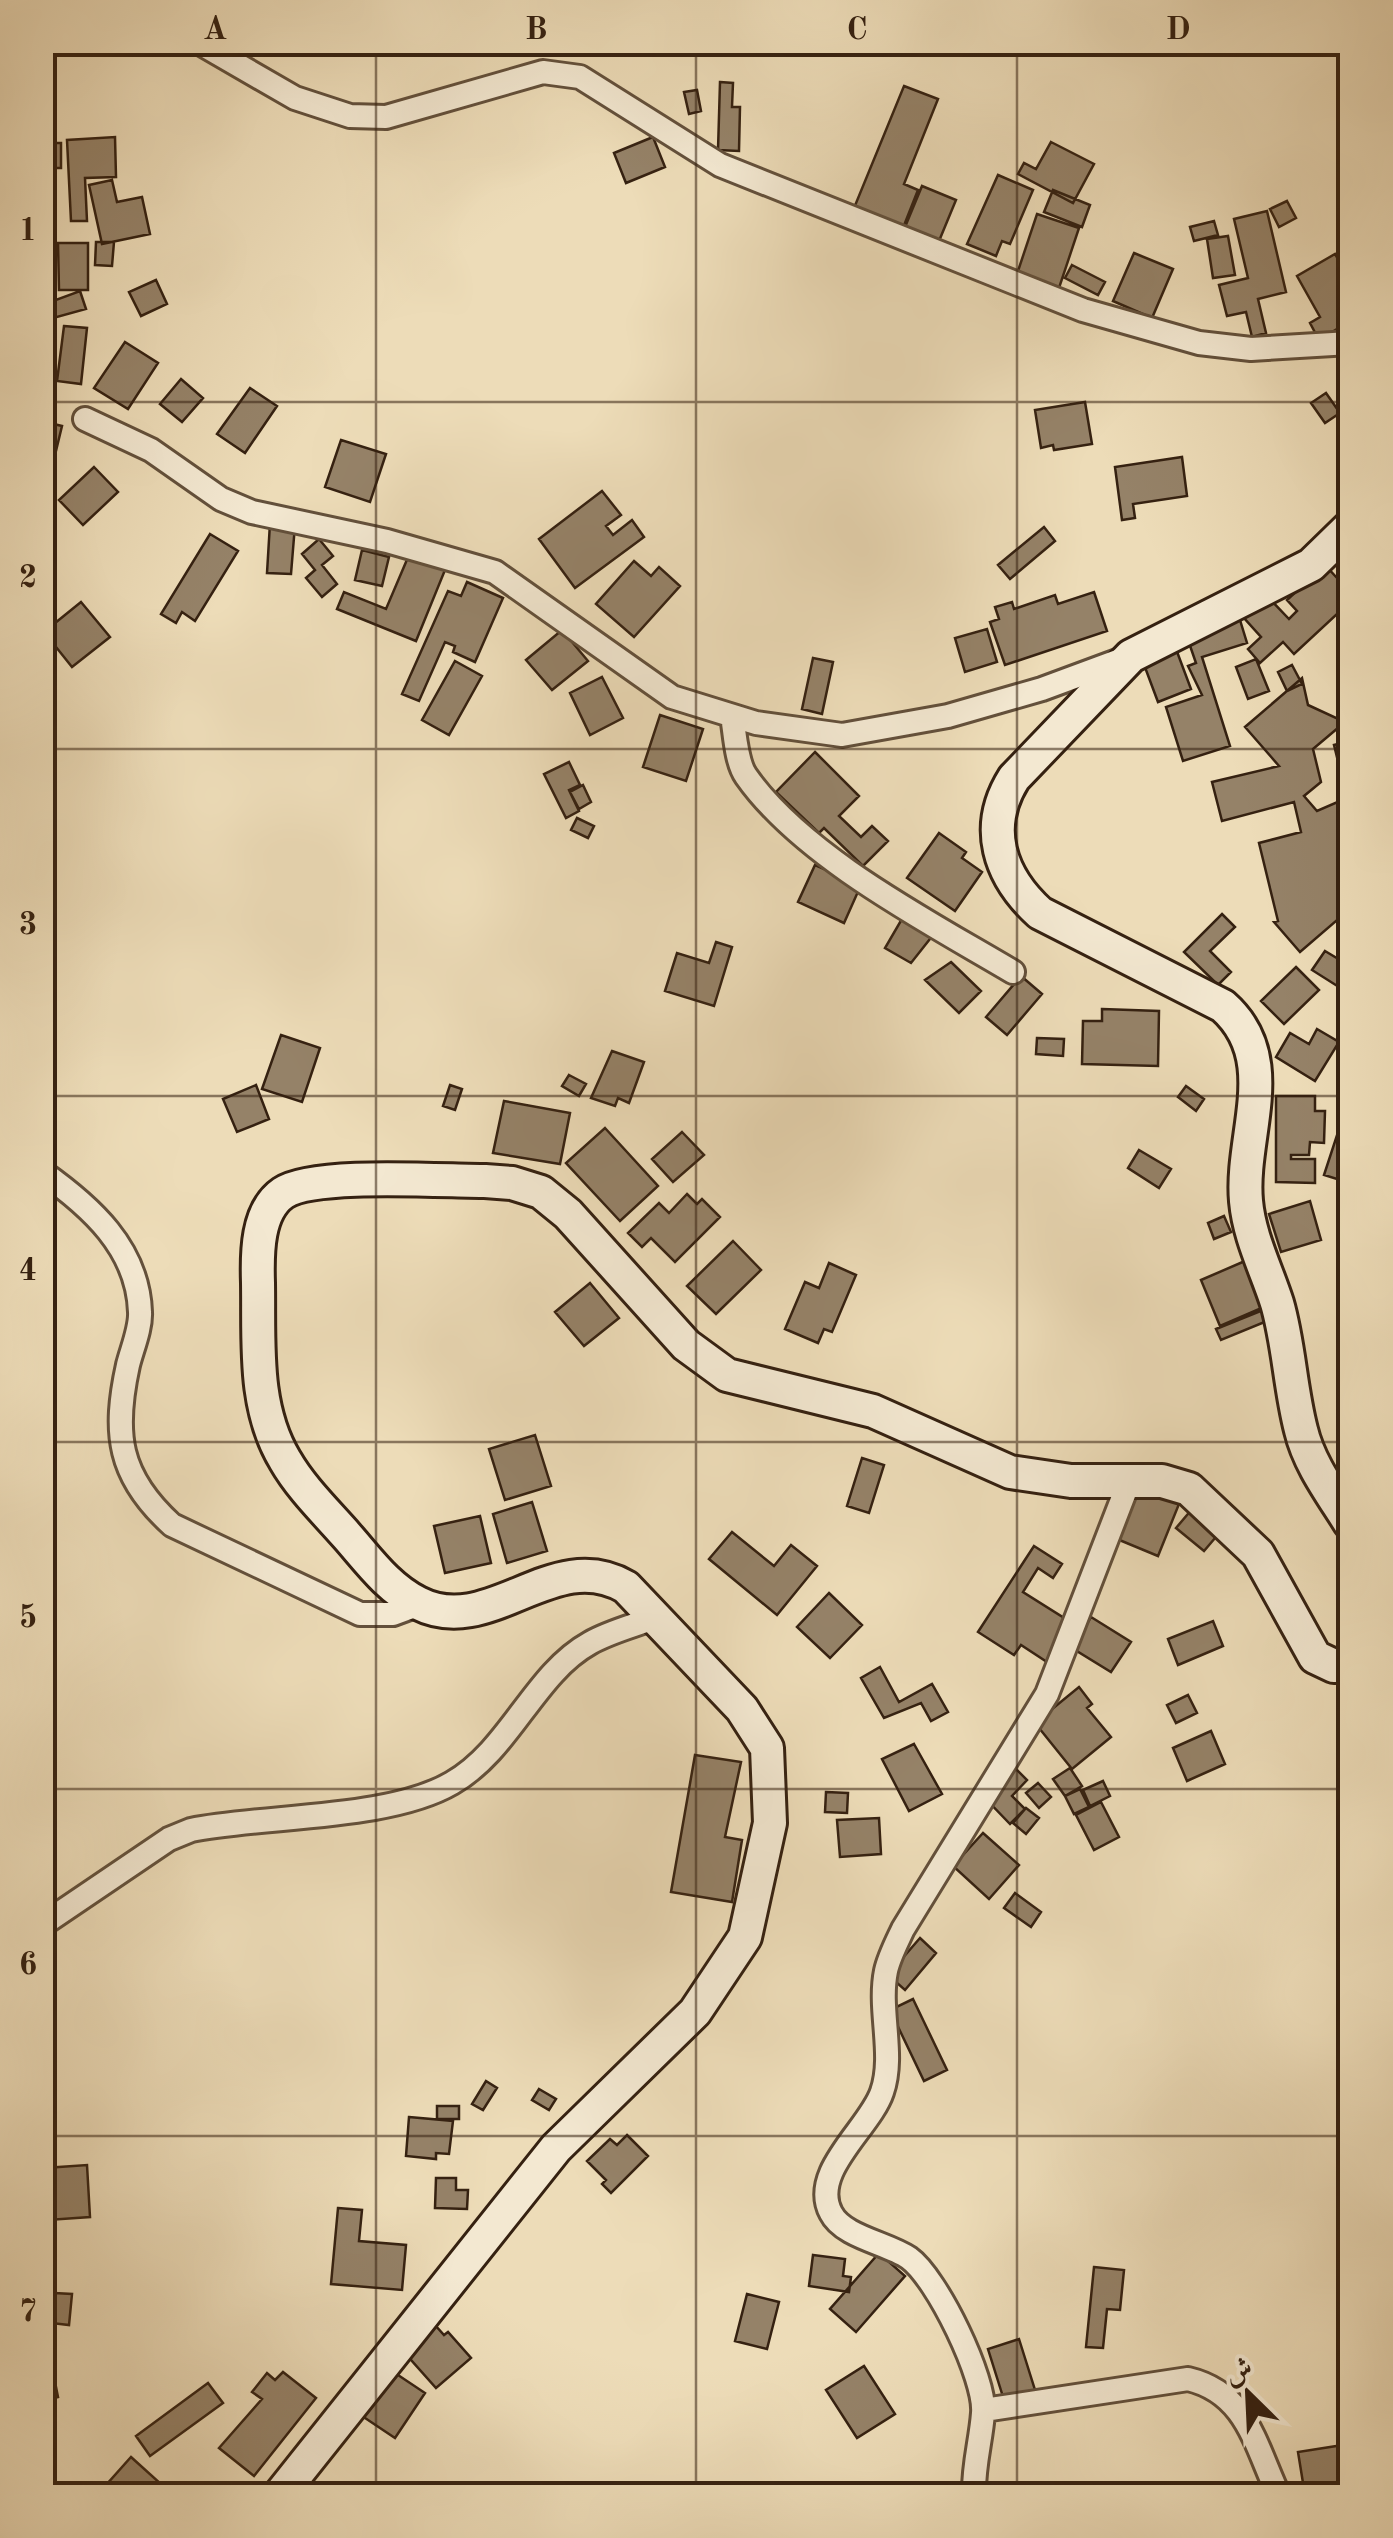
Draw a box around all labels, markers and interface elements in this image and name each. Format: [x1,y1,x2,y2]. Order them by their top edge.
text: A [203,15,227,47]
text: B [525,15,547,47]
text: C [846,15,868,47]
text: D [1165,15,1191,47]
text: 1 [19,216,37,248]
text: 2 [19,563,37,595]
text: 3 [19,910,37,942]
text: 4 [19,1256,37,1288]
text: 5 [19,1603,37,1635]
text: 6 [19,1950,37,1982]
text: 7 [19,2297,37,2329]
north arrow [1198,2343,1298,2443]
text: ش [1221,2354,1257,2391]

